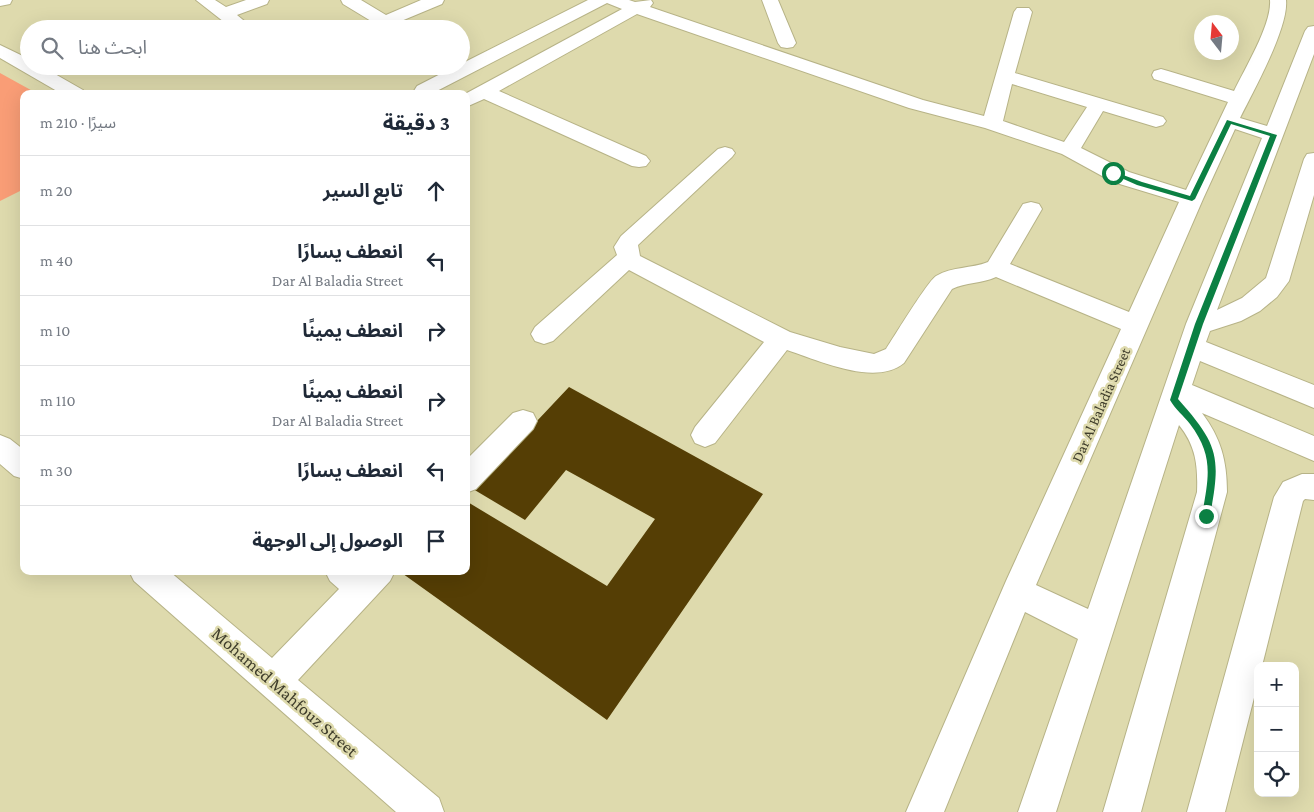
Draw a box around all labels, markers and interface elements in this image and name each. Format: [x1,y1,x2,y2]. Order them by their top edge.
north arrow [1194,15,1239,60]
search box [20,20,470,75]
icon: search [38,34,66,62]
text: ابحث هنا [78,37,147,58]
text: 3 دقيقة [383,111,450,135]
text: سيرًا · 210 m [40,114,116,131]
route start [1102,162,1125,185]
icon: ahead [422,177,450,205]
text: تابع السير [323,180,403,201]
text: 20 m [40,182,73,199]
text: انعطف يسارًا [297,241,403,262]
icon: left [422,247,450,275]
text: 40 m [40,252,73,269]
text: Dar Al Baladia Street [272,272,403,289]
icon: right [422,317,450,345]
text: انعطف يمينًا [302,320,403,341]
text: 10 m [40,322,70,339]
street label: Dar Al Baladia Street [1069,345,1134,464]
text: انعطف يمينًا [302,381,403,402]
icon: right [422,387,450,415]
text: 110 m [40,392,76,409]
text: Dar Al Baladia Street [272,412,403,429]
icon: left [422,457,450,485]
text: انعطف يسارًا [297,460,403,481]
text: 30 m [40,462,73,479]
route end [1195,505,1218,528]
icon: arrive [422,527,450,555]
text: الوصول إلى الوجهة [252,530,403,551]
street label: Mohamed Mahfouz Street [208,623,363,762]
map controls [1254,662,1299,797]
button: + [1254,662,1299,707]
button: − [1254,707,1299,752]
button: locate [1254,752,1299,797]

